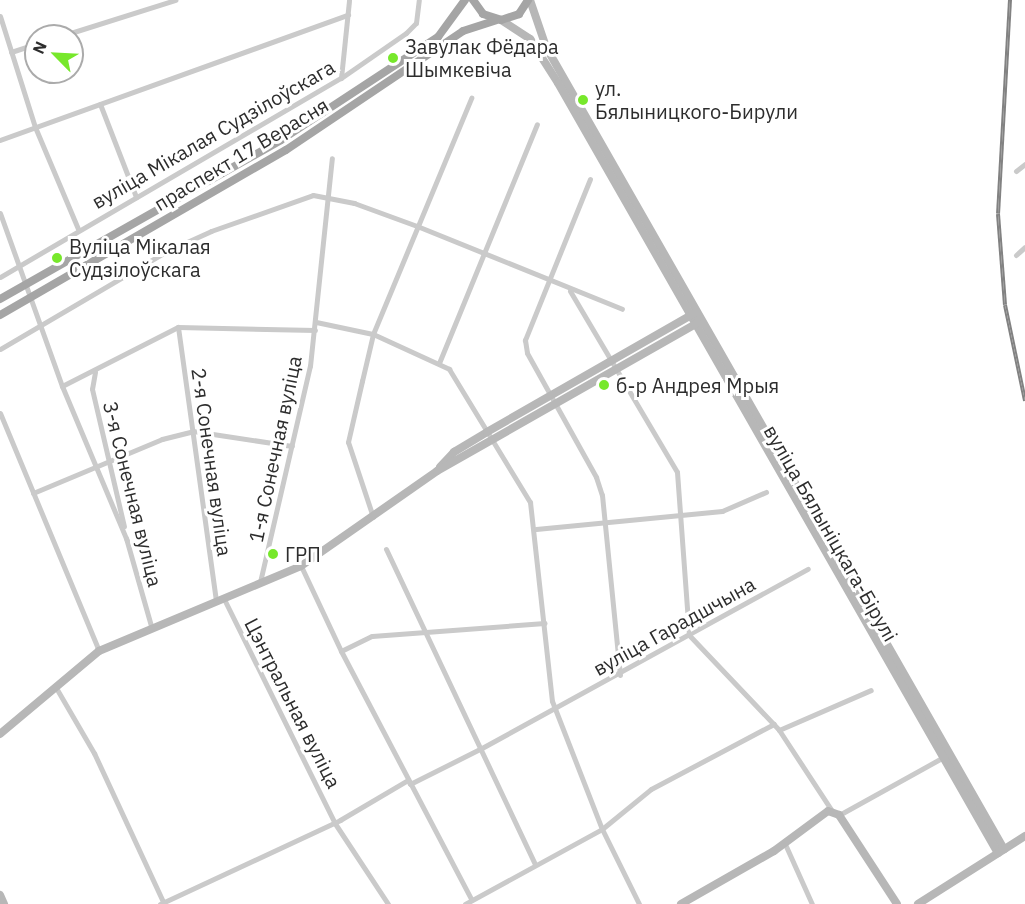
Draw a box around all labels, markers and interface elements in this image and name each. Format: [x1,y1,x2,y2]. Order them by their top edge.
north arrow [24,24,84,84]
place label: Завулак Фёдара Шымкевіча [405,34,559,81]
text: N [28,38,51,57]
marker: Завулак Фёдара Шымкевіча [386,51,400,65]
street label: вуліца Мікалая Судзілоўскага [87,55,339,213]
place label: ул. Бялыницкого-Бирули [595,77,798,124]
street label: праспект 17 Верасня [150,92,332,216]
marker: ул. Бялыницкого-Бирули [576,93,590,107]
place label: Вуліца Мікалая Судзілоўскага [69,234,211,281]
marker: Вуліца Мікалая Судзілоўскага [50,251,64,265]
street label: 1-я Сонечная вуліца [244,354,306,544]
street label: 2-я Сонечная вуліца [187,366,237,558]
place label: б-р Андрея Мрыя [616,373,779,397]
marker: б-р Андрея Мрыя [597,378,611,392]
street label: 3-я Сонечная вуліца [98,399,168,589]
street label: вуліца Бялыніцкага-Бірулі [759,421,903,645]
place label: ГРП [285,542,321,566]
marker: ГРП [266,547,280,561]
street label: вуліца Гарадшчына [589,571,759,681]
street label: Цэнтральная вуліца [240,614,346,792]

